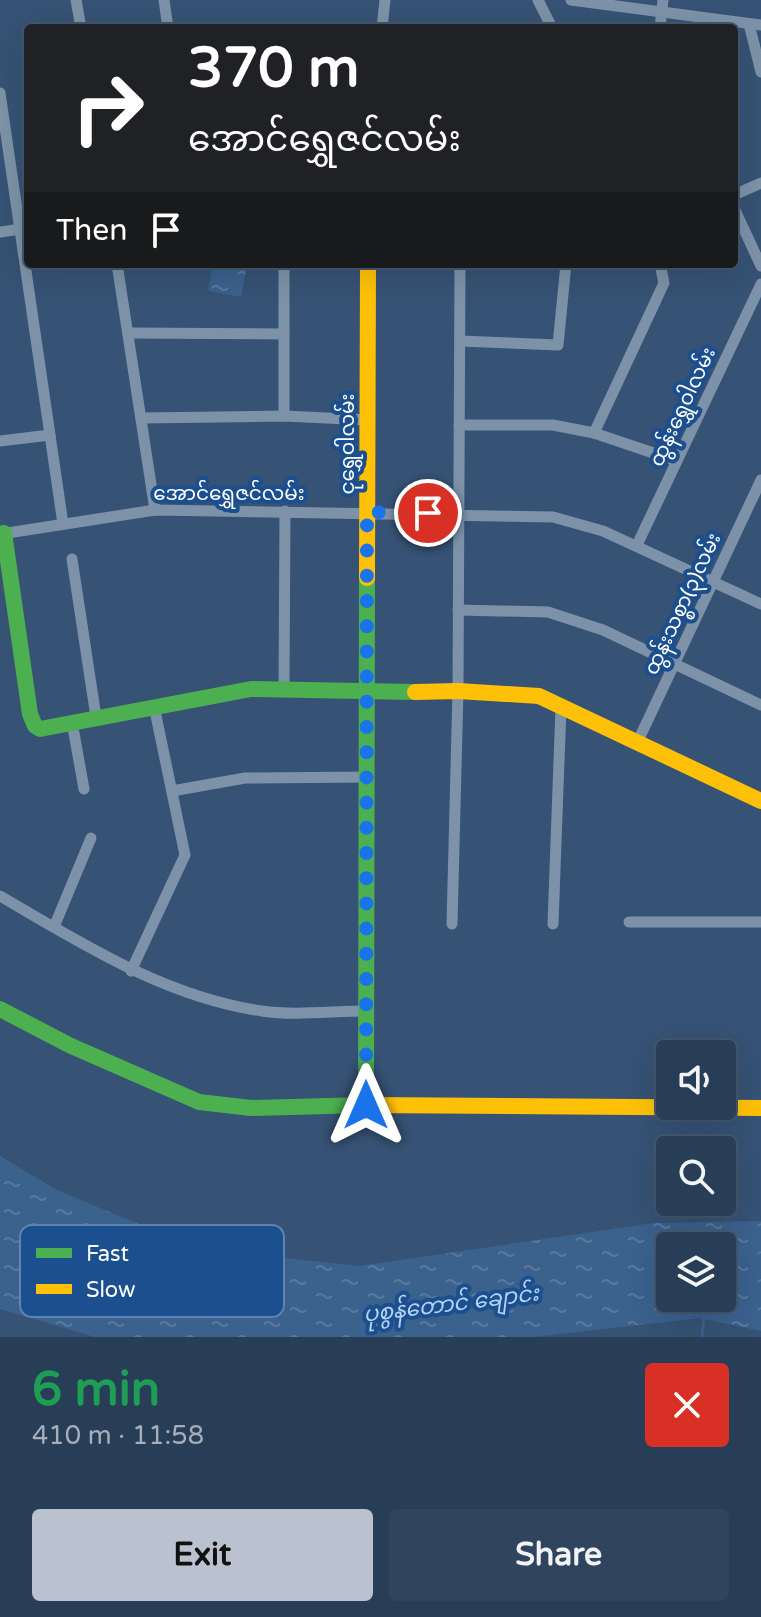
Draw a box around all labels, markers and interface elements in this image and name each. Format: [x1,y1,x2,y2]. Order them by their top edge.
text: 370 m [188,35,359,102]
icon: right [56,56,160,160]
text: အောင်ရွှေဇင်လမ်း [188,118,461,161]
icon: arrive [144,208,188,252]
text: Then [56,212,128,249]
street label: ထွန်းရွှေဝါလမ်း [642,342,724,472]
street label: ငုရွှေဝါလမ်း [333,394,364,494]
street label: အောင်ရွှေဇင်လမ်း [153,479,305,509]
pin [394,479,462,547]
icon: arrive [406,491,450,535]
street label: ထွန်းသစ္စာ(၃)လမ်း [637,528,730,680]
map controls [656,1040,736,1312]
button: sound [656,1040,736,1120]
position arrow [324,1063,408,1147]
button: search [656,1136,736,1216]
legend [20,1225,284,1317]
button: layers [656,1232,736,1312]
text: Fast [86,1241,129,1267]
text: Slow [86,1277,136,1303]
water label: ပုစွန်တောင် ချောင်း [361,1277,542,1333]
text: 6 min [32,1361,160,1419]
button: close [645,1363,729,1447]
text: 410 m · 11:58 [32,1420,204,1451]
button: Exit [32,1509,373,1601]
button: Share [389,1509,729,1601]

